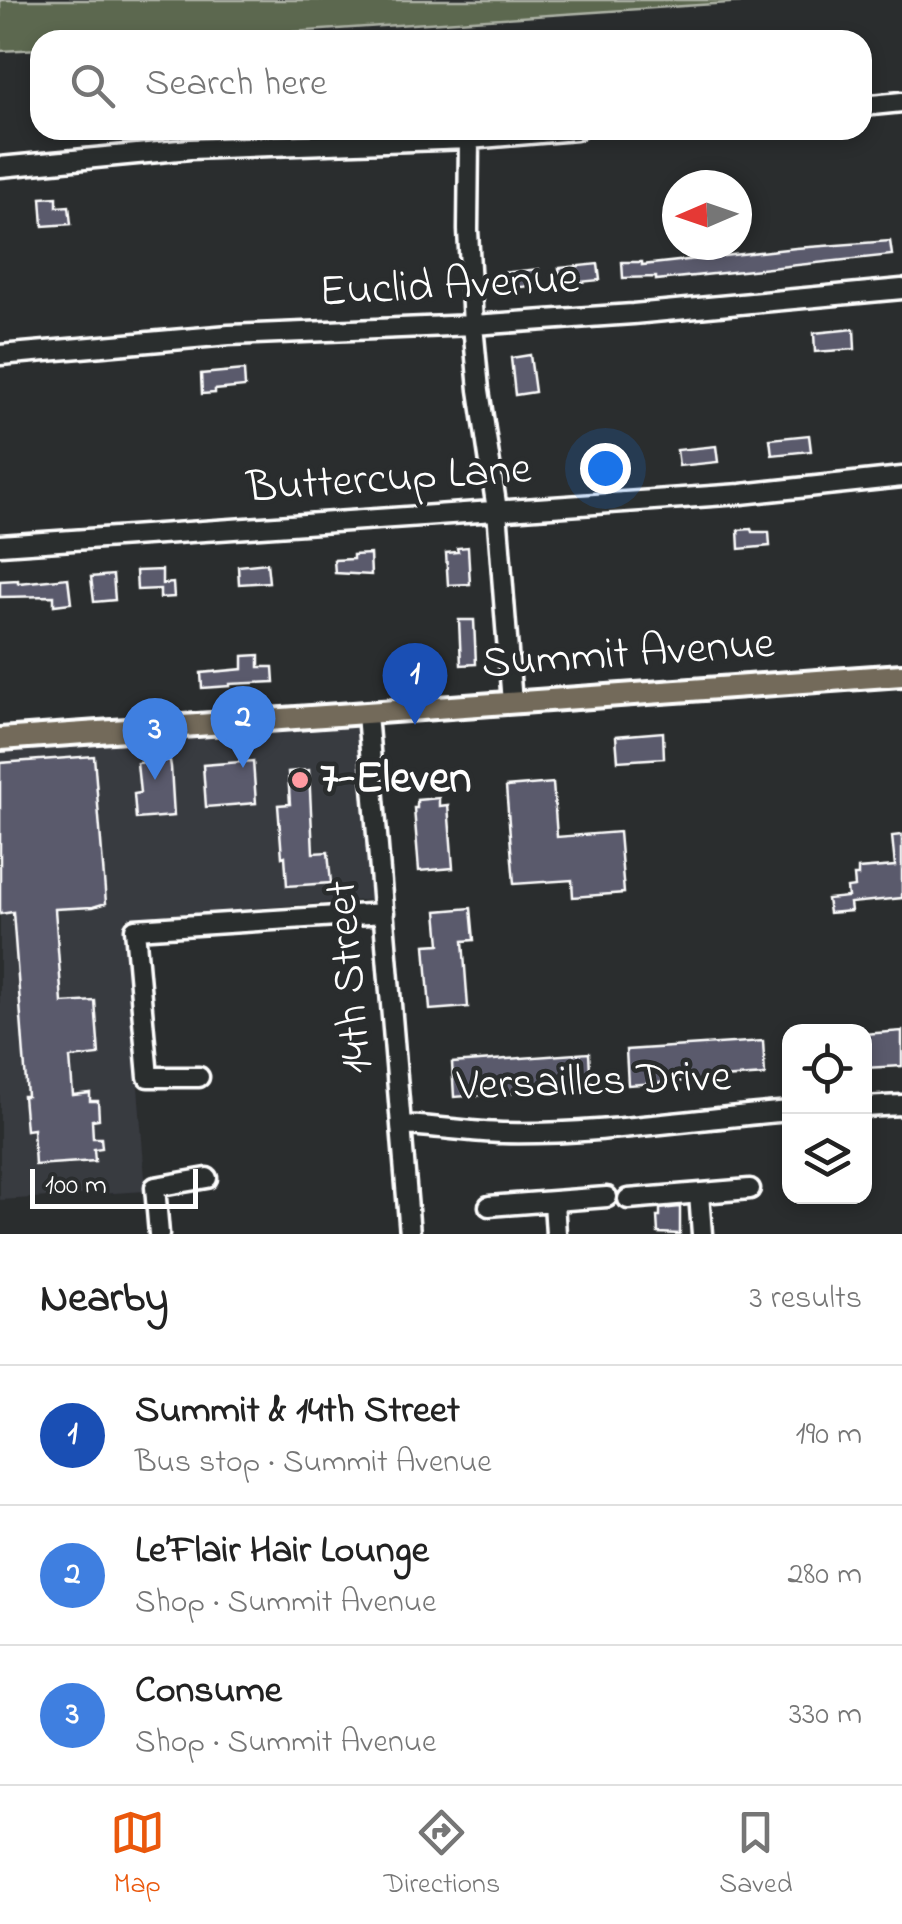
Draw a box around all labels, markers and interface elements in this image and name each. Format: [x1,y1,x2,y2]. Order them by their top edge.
search box [30,30,872,140]
text: Search here [145,57,327,113]
icon: search [65,58,120,113]
north arrow [662,170,752,260]
street label: Euclid Avenue [318,247,581,327]
street label: Buttercup Lane [244,437,534,523]
your location [580,443,631,494]
street label: Summit Avenue [479,612,777,698]
pin: 1 [382,642,448,725]
pin: 2 [210,686,276,768]
pin: 3 [122,698,188,780]
place label: 7-Eleven [320,747,471,813]
marker: 7-Eleven [289,769,311,791]
street label: 14th Street [310,877,392,1077]
map controls [782,1024,872,1204]
button: locate [782,1024,872,1114]
street label: Versailles Drive [455,1045,733,1121]
button: layers [782,1114,872,1204]
scale bar [30,1164,198,1208]
text: 100 m [45,1166,107,1207]
text: Nearby [40,1269,168,1330]
text: 3 results [750,1276,862,1323]
text: Summit & 14th Street [135,1384,460,1440]
text: 1 [67,1412,78,1459]
text: 190 m [796,1412,862,1459]
text: Bus stop · Summit Avenue [135,1440,492,1487]
text: Le’Flair Hair Lounge [135,1524,429,1580]
text: 2 [65,1552,80,1599]
text: 280 m [787,1552,862,1599]
text: Shop · Summit Avenue [135,1580,436,1627]
text: Consume [135,1664,282,1720]
text: 3 [66,1692,79,1739]
text: 330 m [789,1692,862,1739]
text: Shop · Summit Avenue [135,1720,436,1767]
tab: Map [110,1805,165,1906]
tab: Directions [384,1805,500,1906]
tab: Saved [719,1805,792,1906]

